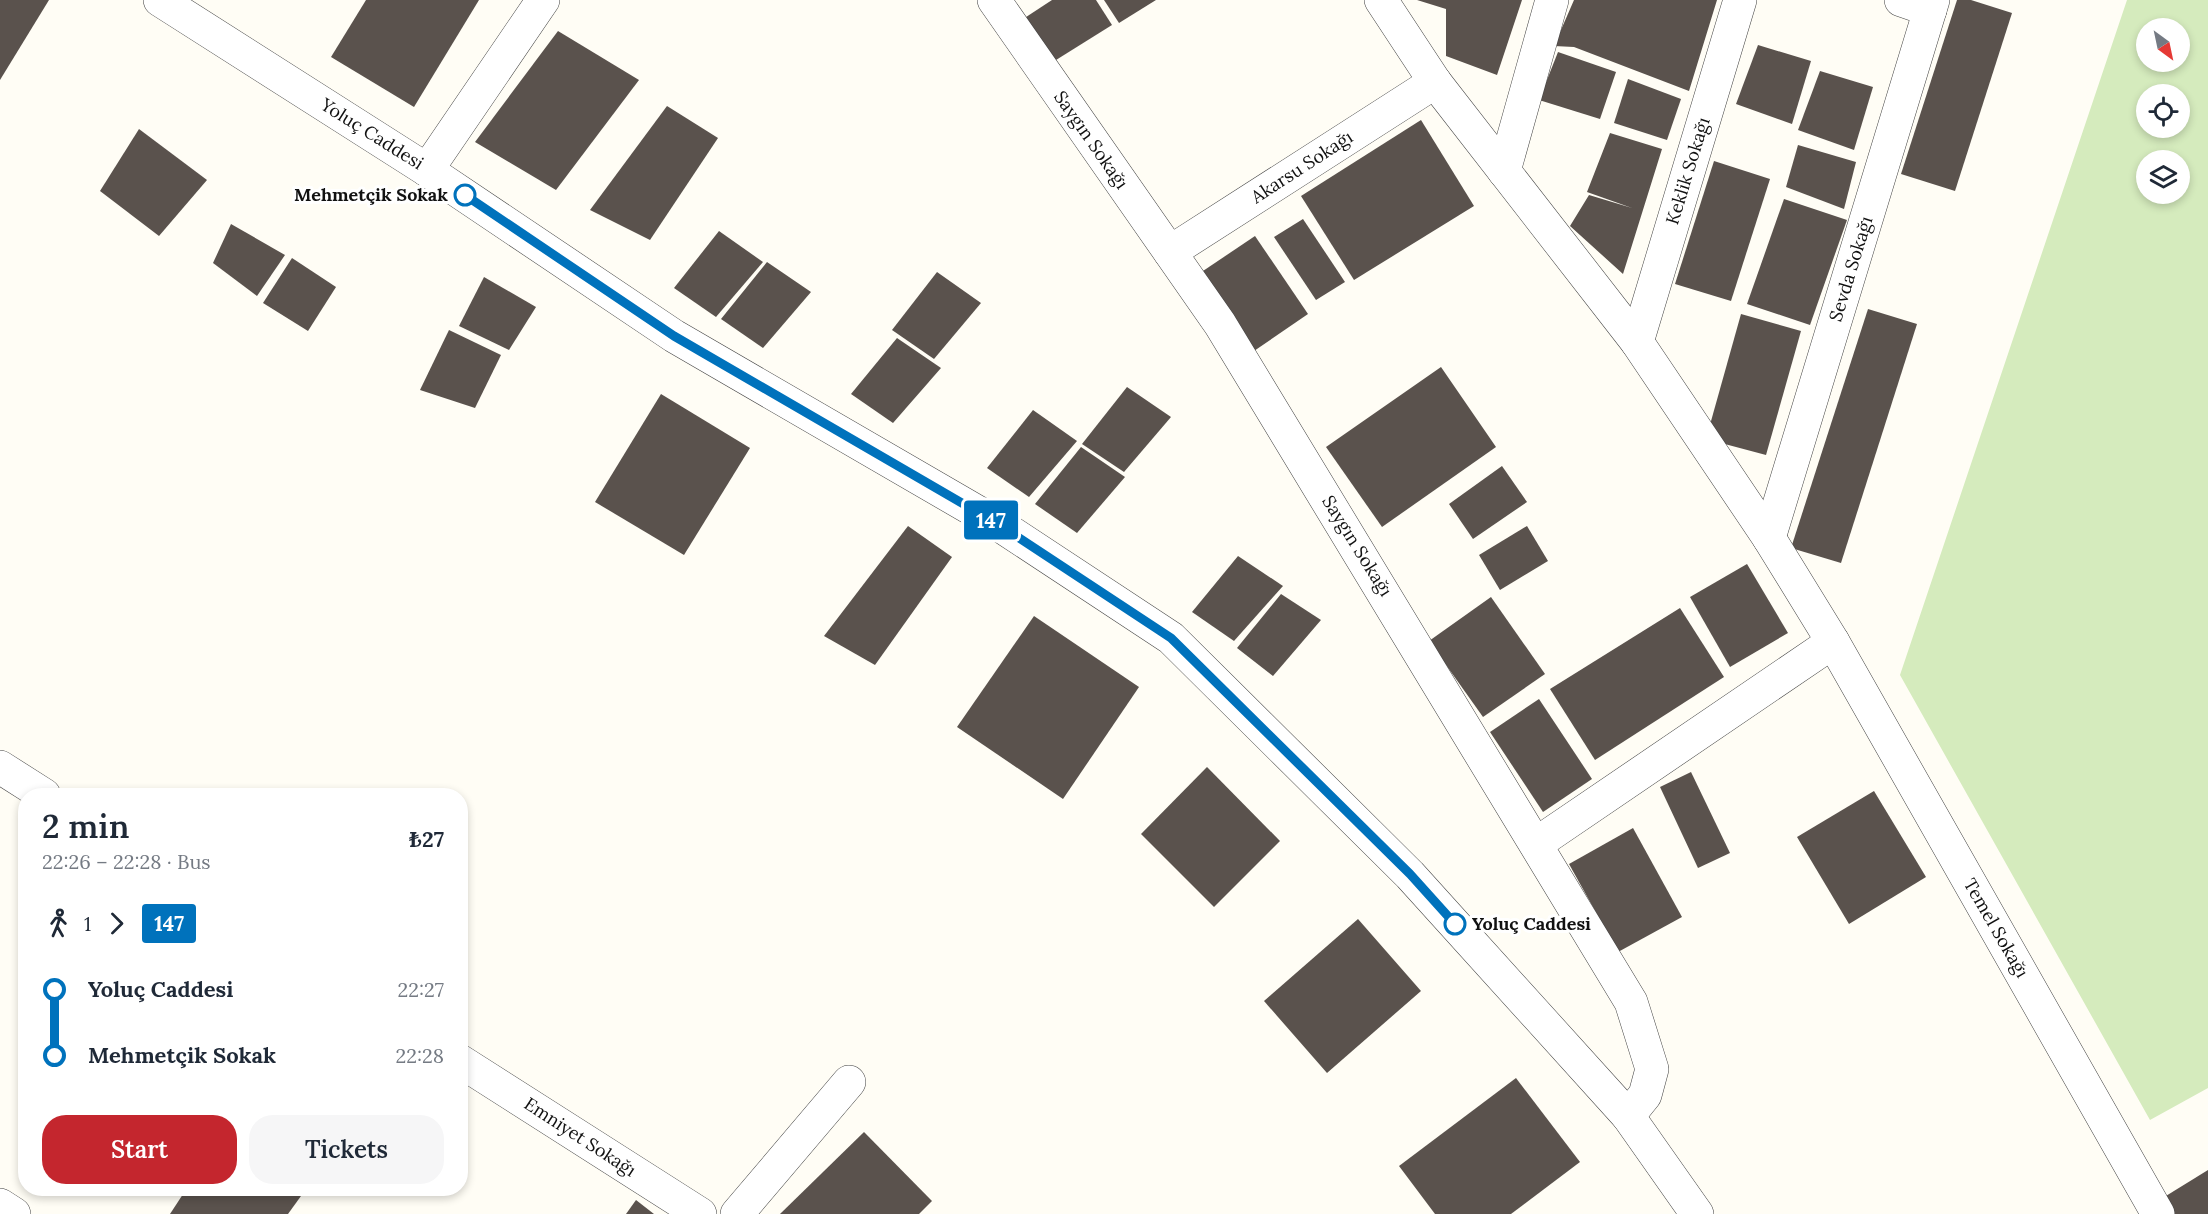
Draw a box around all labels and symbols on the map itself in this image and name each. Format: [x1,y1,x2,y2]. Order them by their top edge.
north arrow [2136,18,2190,72]
street label: Saygın Sokağı [1049,86,1134,193]
street label: Yoluç Caddesi [316,92,428,174]
street label: Keklik Sokağı [1660,114,1715,227]
street label: Akarsu Sokağı [1246,125,1357,209]
place label: Mehmetçik Sokak [294,183,448,206]
marker: Mehmetçik Sokak [454,184,476,206]
street label: Sevda Sokağı [1824,213,1877,324]
street label: Saygın Sokağı [1317,491,1398,601]
line badge: 147 [956,500,1026,540]
street label: Temel Sokağı [1959,874,2034,982]
place label: Yoluç Caddesi [1472,912,1591,935]
marker: Yoluç Caddesi [1444,913,1466,935]
street label: Emniyet Sokağı [520,1092,641,1181]

